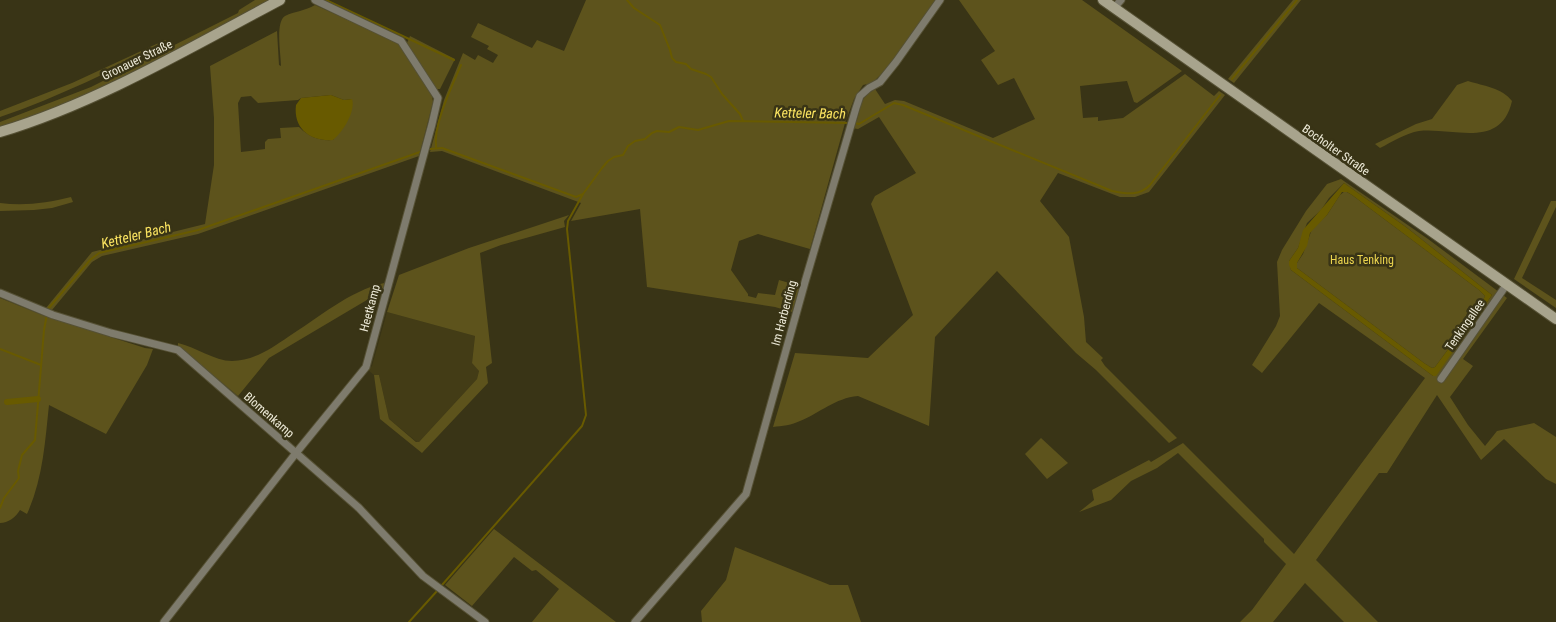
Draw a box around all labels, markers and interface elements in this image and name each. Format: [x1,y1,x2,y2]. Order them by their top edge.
street label: Gronauer Straße [99,37,175,83]
water label: Ketteler Bach [774,104,846,122]
street label: Bocholter Straße [1300,122,1373,179]
water label: Ketteler Bach [99,219,173,251]
park label: Haus Tenking [1330,253,1394,267]
street label: Im Harberding [769,279,799,347]
street label: Heetkamp [357,283,383,333]
street label: Tenkingallee [1442,296,1488,353]
street label: Blomenkamp [241,389,297,441]

